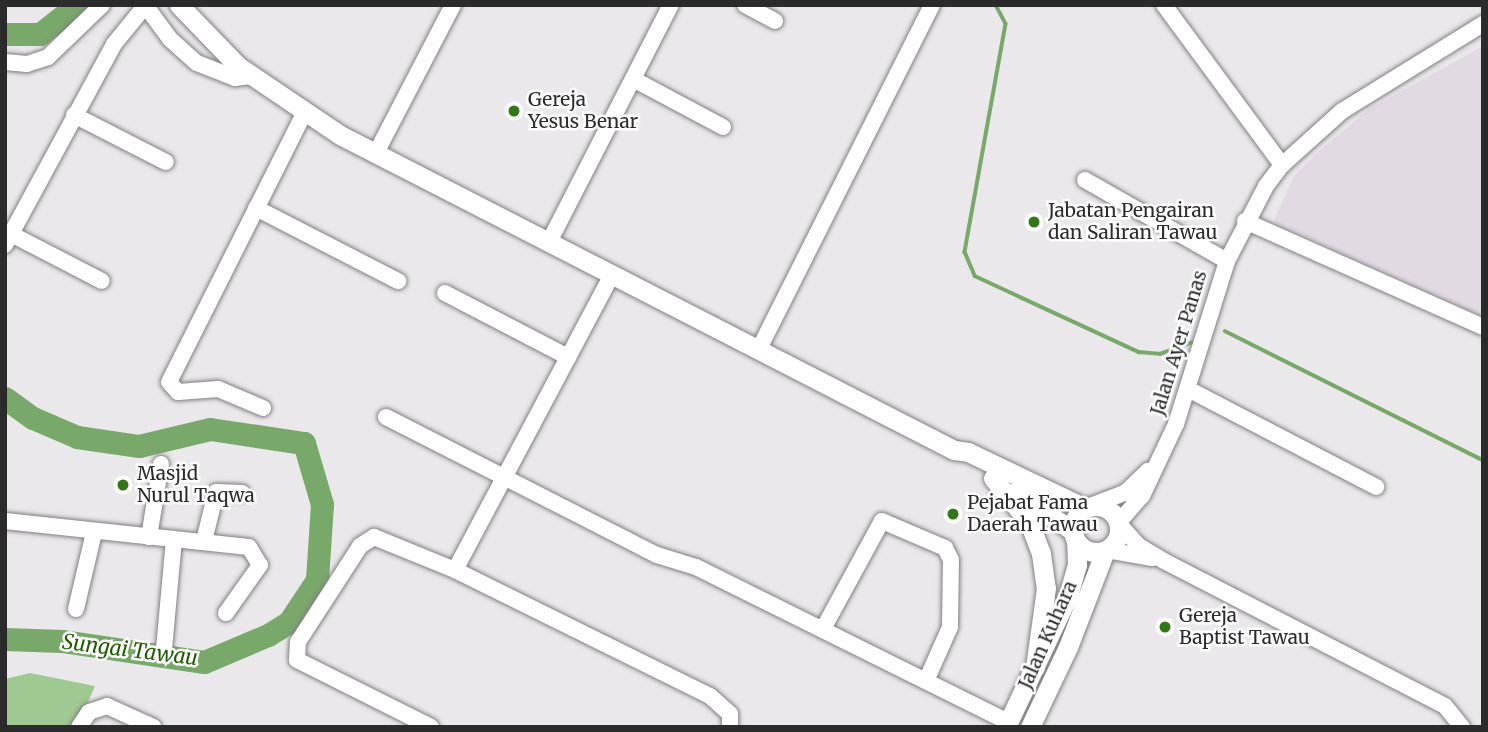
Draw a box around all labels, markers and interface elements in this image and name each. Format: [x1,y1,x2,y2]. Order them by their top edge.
place label: Gereja Yesus Benar [528,89,638,133]
marker: Gereja Yesus Benar [506,103,522,119]
place label: Jabatan Pengairan dan Saliran Tawau [1048,200,1217,244]
marker: Jabatan Pengairan dan Saliran Tawau [1026,214,1042,230]
street label: Jalan Ayer Panas [1146,268,1212,418]
place label: Masjid Nurul Taqwa [137,463,255,507]
marker: Masjid Nurul Taqwa [115,477,131,493]
place label: Pejabat Fama Daerah Tawau [967,492,1098,536]
marker: Pejabat Fama Daerah Tawau [945,506,961,522]
street label: Jalan Kuhara [1014,577,1082,693]
place label: Gereja Baptist Tawau [1179,605,1310,649]
marker: Gereja Baptist Tawau [1157,619,1173,635]
water label: Sungai Tawau [61,629,199,671]

